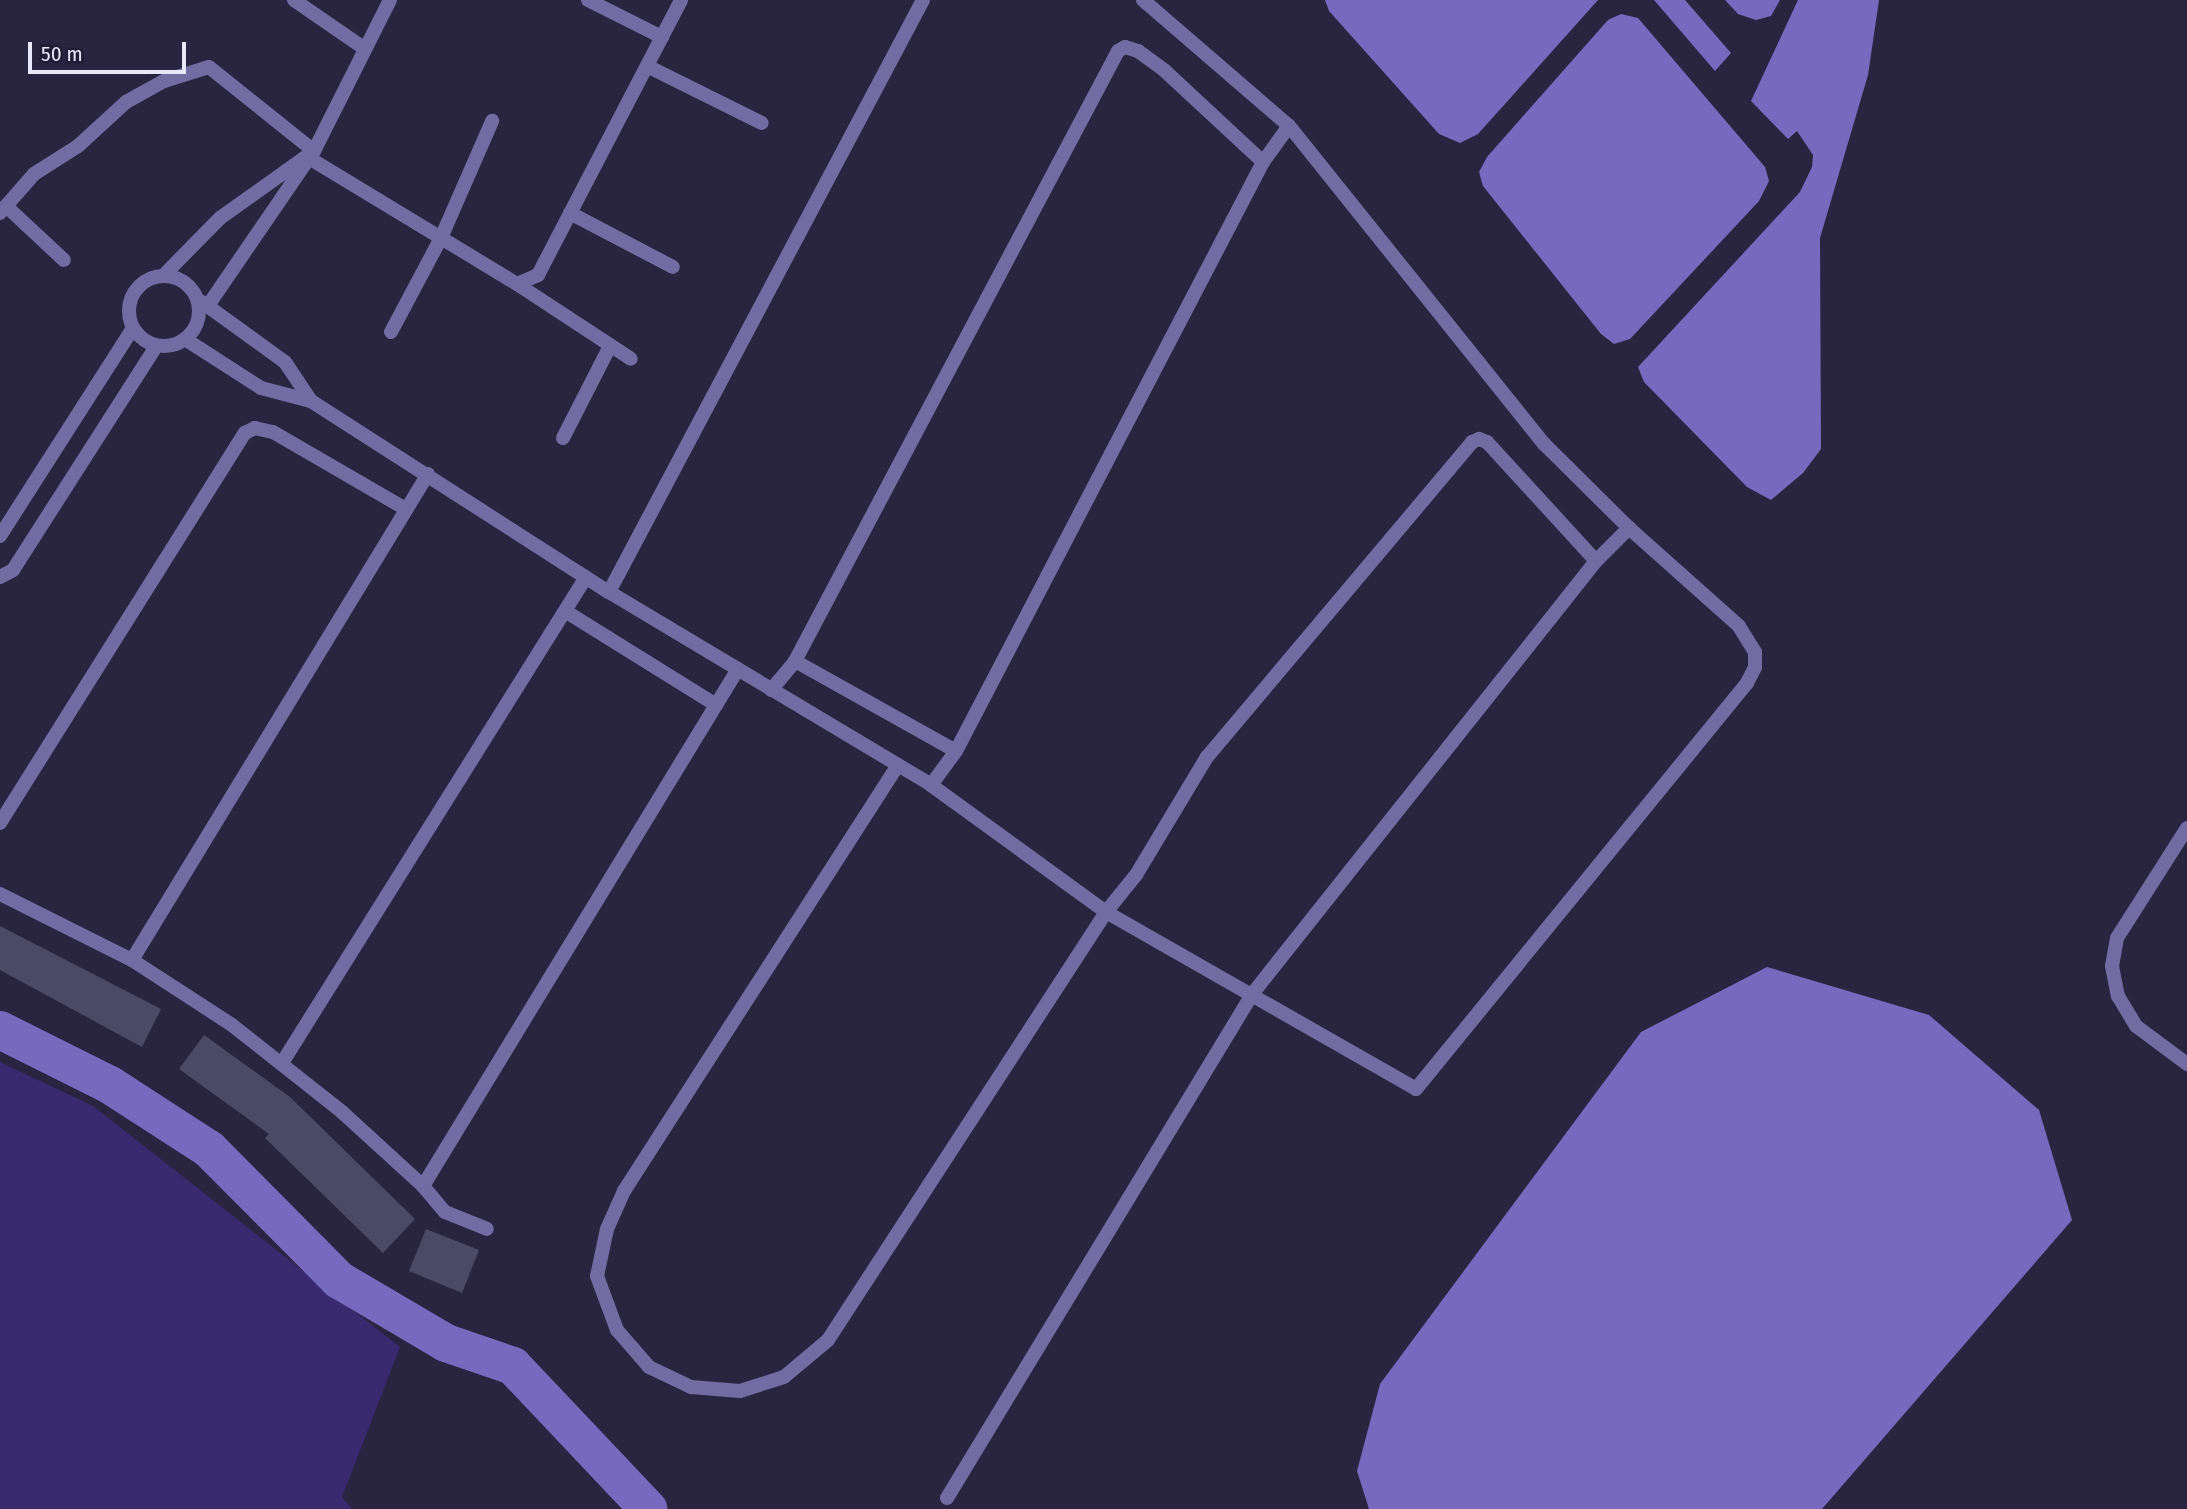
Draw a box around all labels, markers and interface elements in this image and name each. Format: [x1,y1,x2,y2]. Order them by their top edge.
scale bar [32,28,189,72]
text: 50 m [41,41,83,67]

